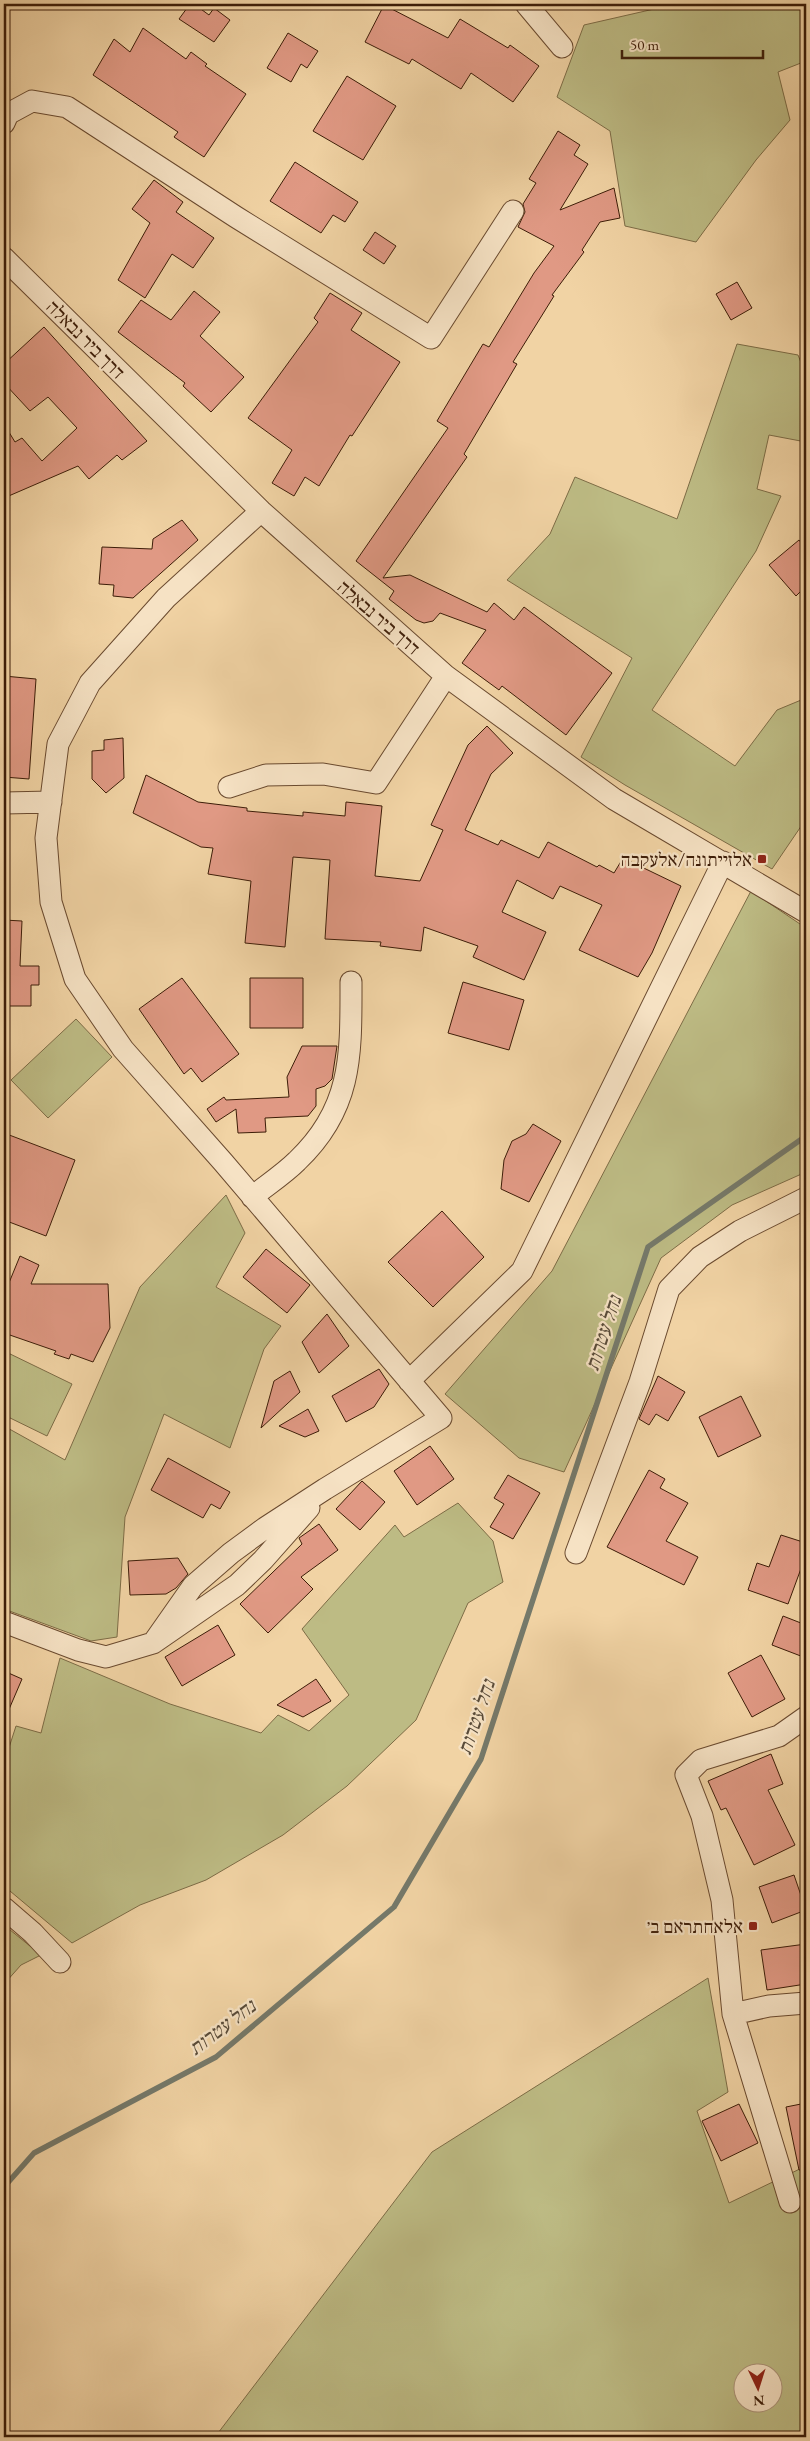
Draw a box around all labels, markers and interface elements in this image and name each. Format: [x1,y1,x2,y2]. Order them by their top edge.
scale bar [622,28,764,60]
text: 50 m [630,35,659,54]
street label: דרך ביר נבאלה [41,294,131,384]
street label: דרך ביר נבאלה [332,574,425,660]
place label: אלזייתונה/אלעקבה [621,847,752,872]
marker: אלזייתונה/אלעקבה [756,853,768,865]
water label: נחל עטרות [579,1291,628,1374]
water label: נחל עטרות [451,1675,501,1758]
place label: אלאחתראם ב׳ [647,1914,743,1939]
marker: אלאחתראם ב׳ [747,1920,759,1932]
water label: נחל עטרות [183,1993,262,2061]
north arrow [732,2364,782,2414]
text: N [752,2392,765,2410]

